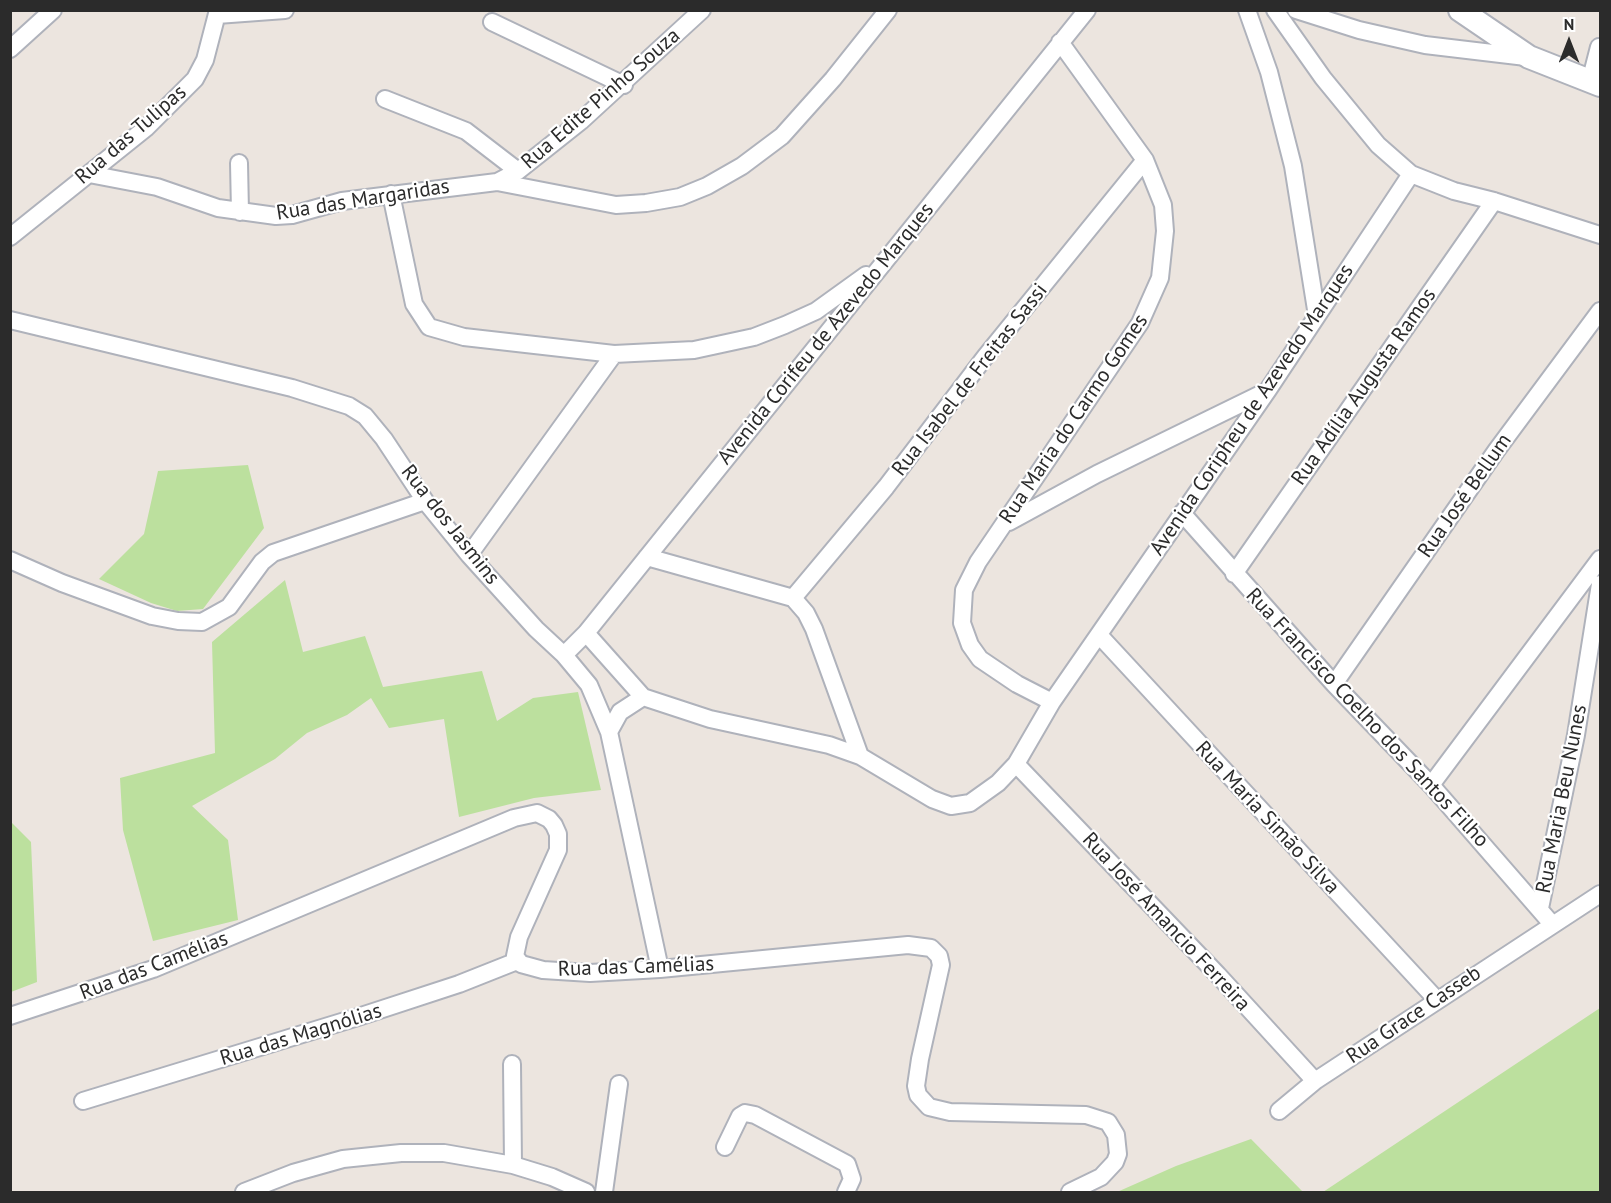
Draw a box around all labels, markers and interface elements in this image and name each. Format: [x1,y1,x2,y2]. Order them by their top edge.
north arrow [1539,12,1599,72]
text: N [1564,14,1574,34]
street label: Rua Edite Pinho Souza [517,23,685,175]
street label: Rua das Tulipas [70,80,192,190]
street label: Rua das Margaridas [275,174,451,226]
street label: Avenida Corifeu de Azevedo Marques [713,198,939,470]
street label: Avenida Coripheu de Azevedo Marques [1145,260,1359,560]
street label: Rua Isabel de Freitas Sassi [887,279,1053,481]
street label: Rua Adília Augusta Ramos [1286,284,1442,490]
street label: Rua Maria do Carmo Gomes [994,309,1154,529]
street label: Rua José Bellum [1413,429,1517,563]
street label: Rua dos Jasmins [395,460,505,590]
street label: Rua Francisco Coelho dos Santos Filho [1240,583,1494,853]
street label: Rua Maria Beu Nunes [1531,702,1593,896]
street label: Rua Maria Simão Silva [1190,736,1344,900]
street label: Rua José Amancio Ferreira [1077,827,1255,1017]
street label: Rua das Camélias [76,926,232,1006]
street label: Rua das Camélias [557,952,715,982]
street label: Rua Grace Casseb [1342,961,1486,1069]
street label: Rua das Magnólias [217,998,385,1072]

